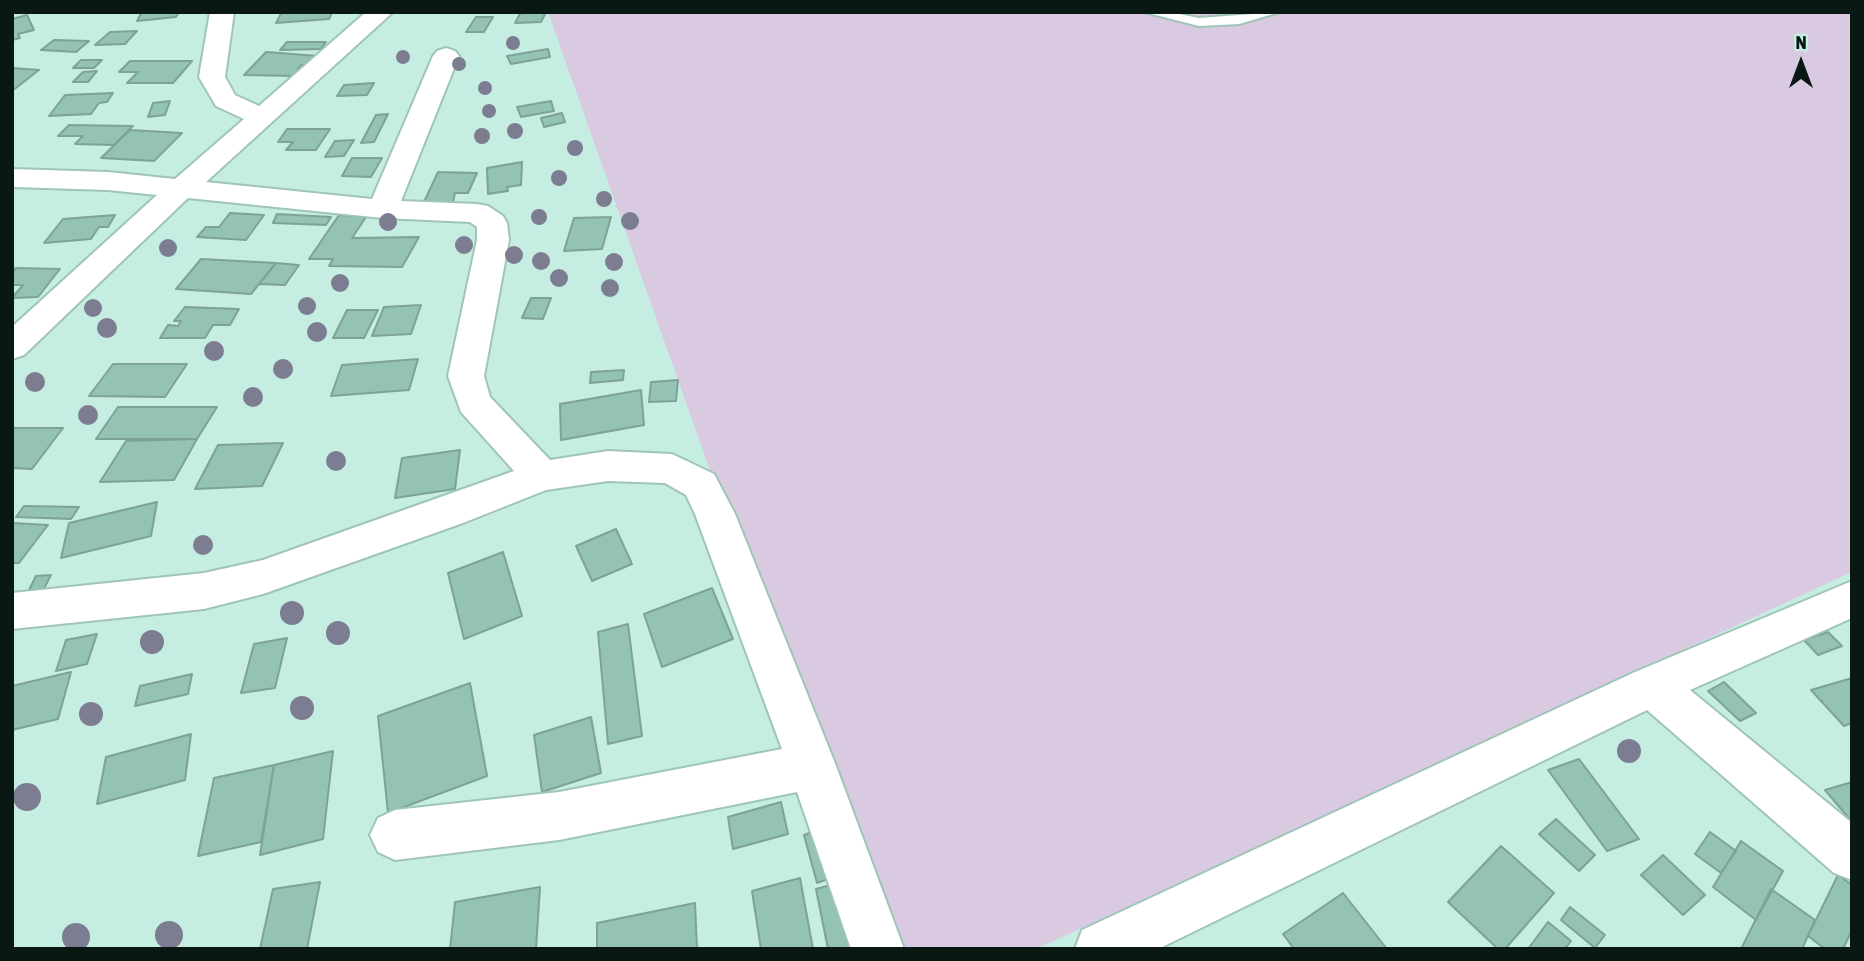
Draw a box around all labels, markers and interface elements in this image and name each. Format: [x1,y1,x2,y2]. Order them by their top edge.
north arrow [1766,28,1836,98]
text: N [1795,31,1807,53]

